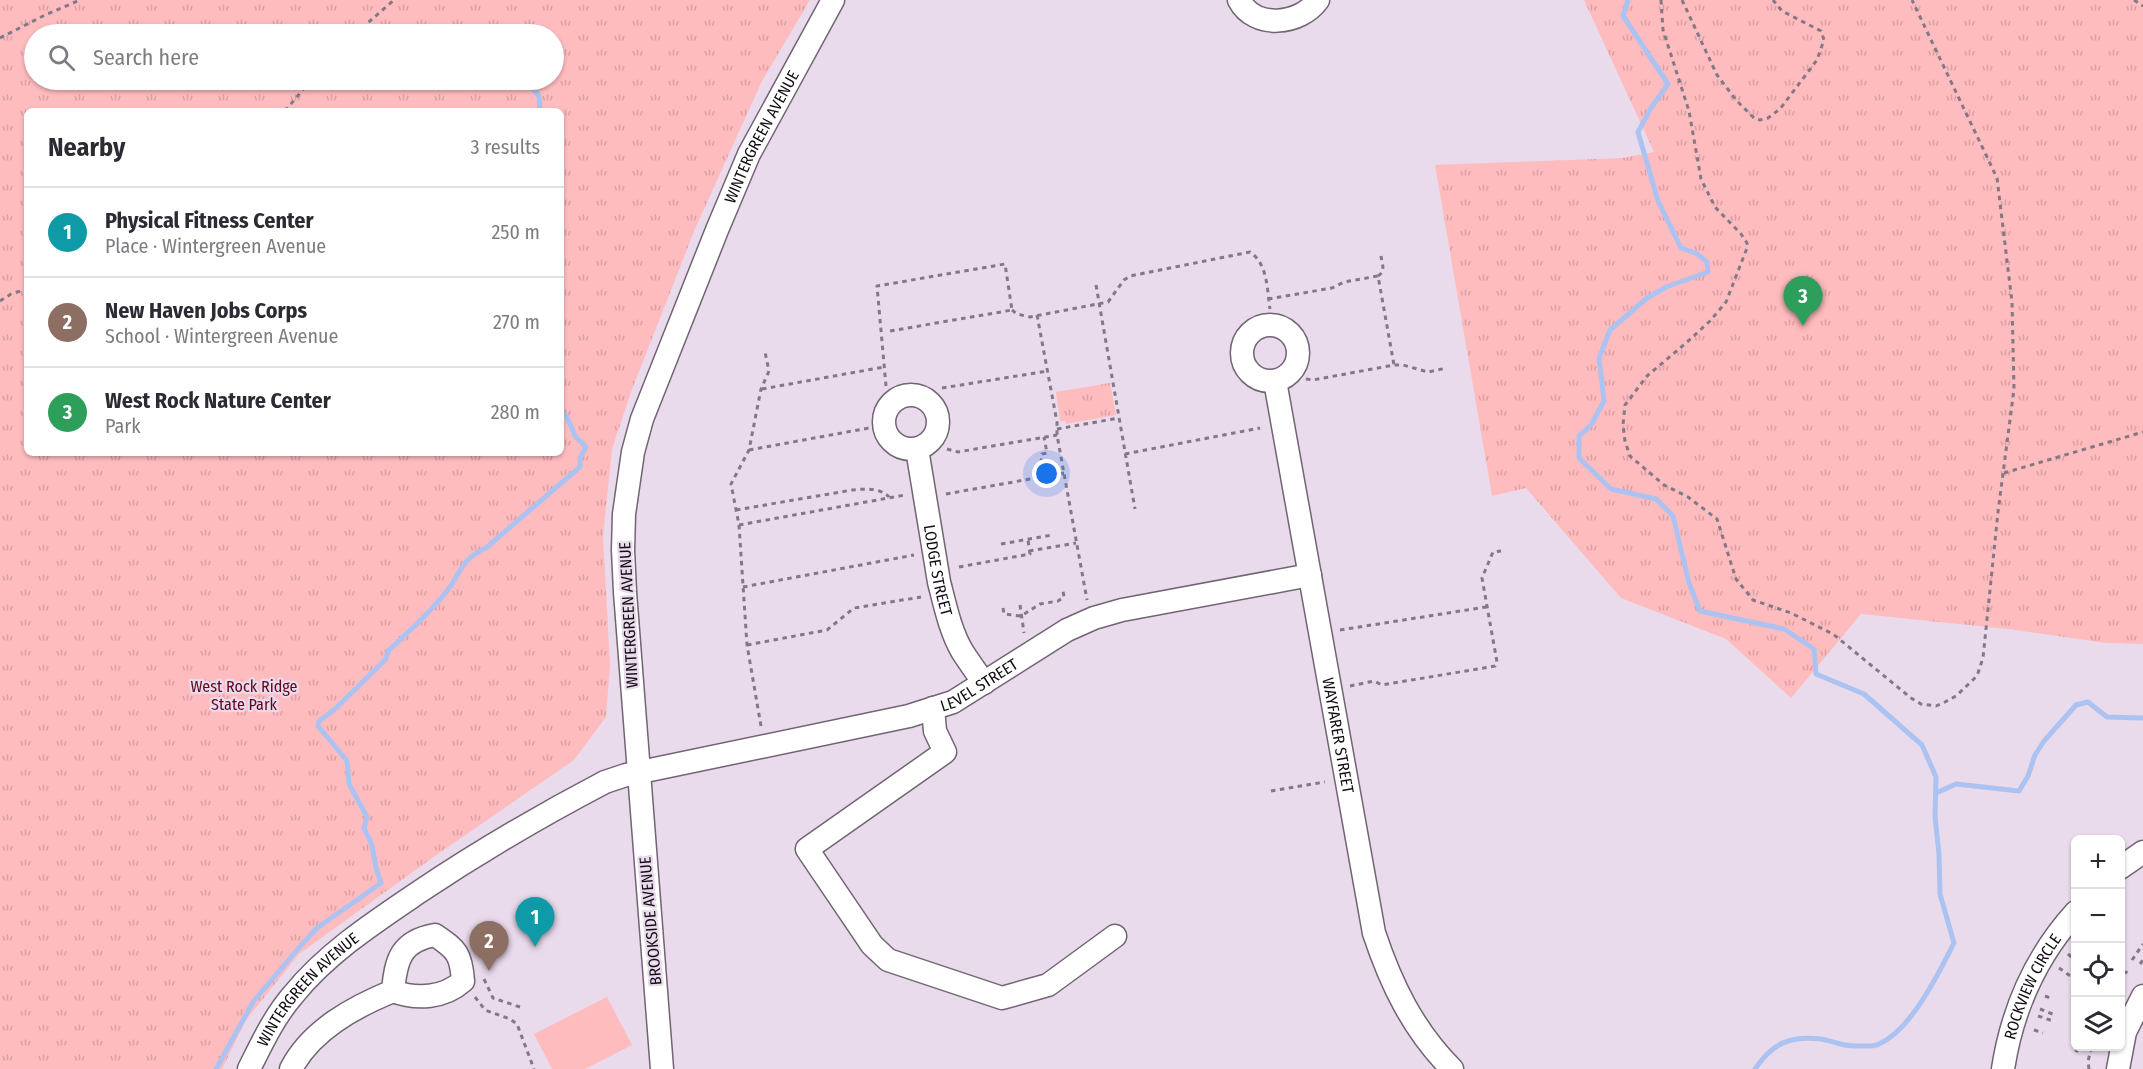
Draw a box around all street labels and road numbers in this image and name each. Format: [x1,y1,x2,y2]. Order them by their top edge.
street label: WINTERGREEN AVENUE [720,67,803,206]
street label: LODGE STREET [920,523,956,618]
street label: WINTERGREEN AVENUE [615,541,642,688]
street label: LEVEL STREET [938,654,1022,715]
street label: WAYFARER STREET [1318,676,1358,795]
street label: BROOKSIDE AVENUE [635,856,666,986]
street label: WINTERGREEN AVENUE [253,929,362,1050]
street label: ROCKVIEW CIRCLE [2000,930,2065,1041]

